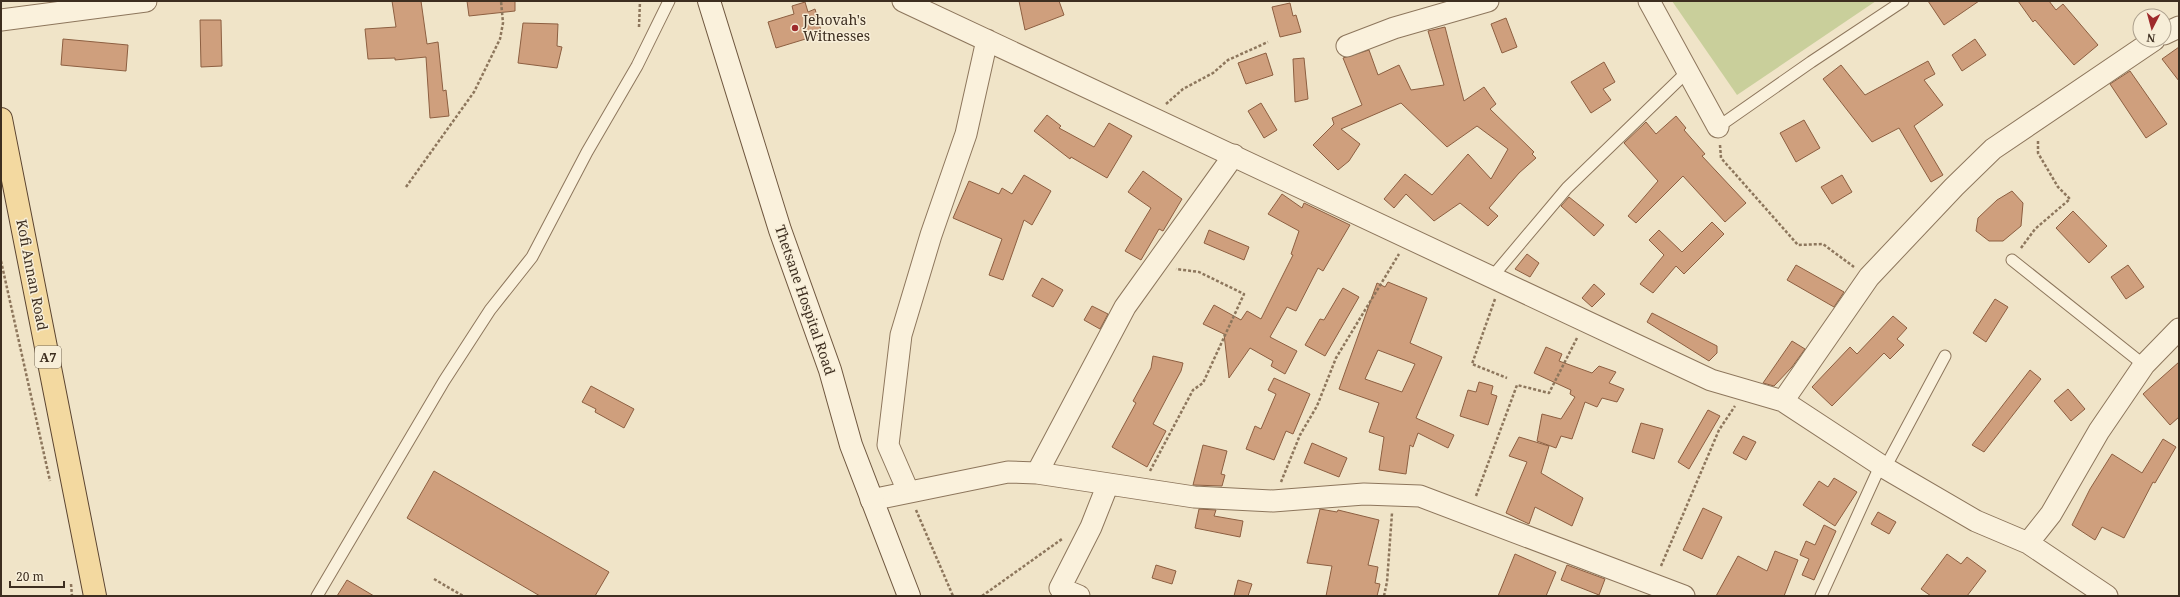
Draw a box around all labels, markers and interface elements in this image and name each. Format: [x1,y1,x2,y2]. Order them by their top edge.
north arrow [2132,8,2172,48]
place label: Jehovah's Witnesses [802,10,870,45]
marker: Jehovah's Witnesses [790,23,800,33]
text: N [2145,30,2156,46]
street label: Kofi Annan Road [12,218,53,332]
street label: Thetsane Hospital Road [771,222,840,378]
road number: A7 [35,346,61,368]
scale bar [10,563,64,589]
text: 20 m [16,568,44,585]

